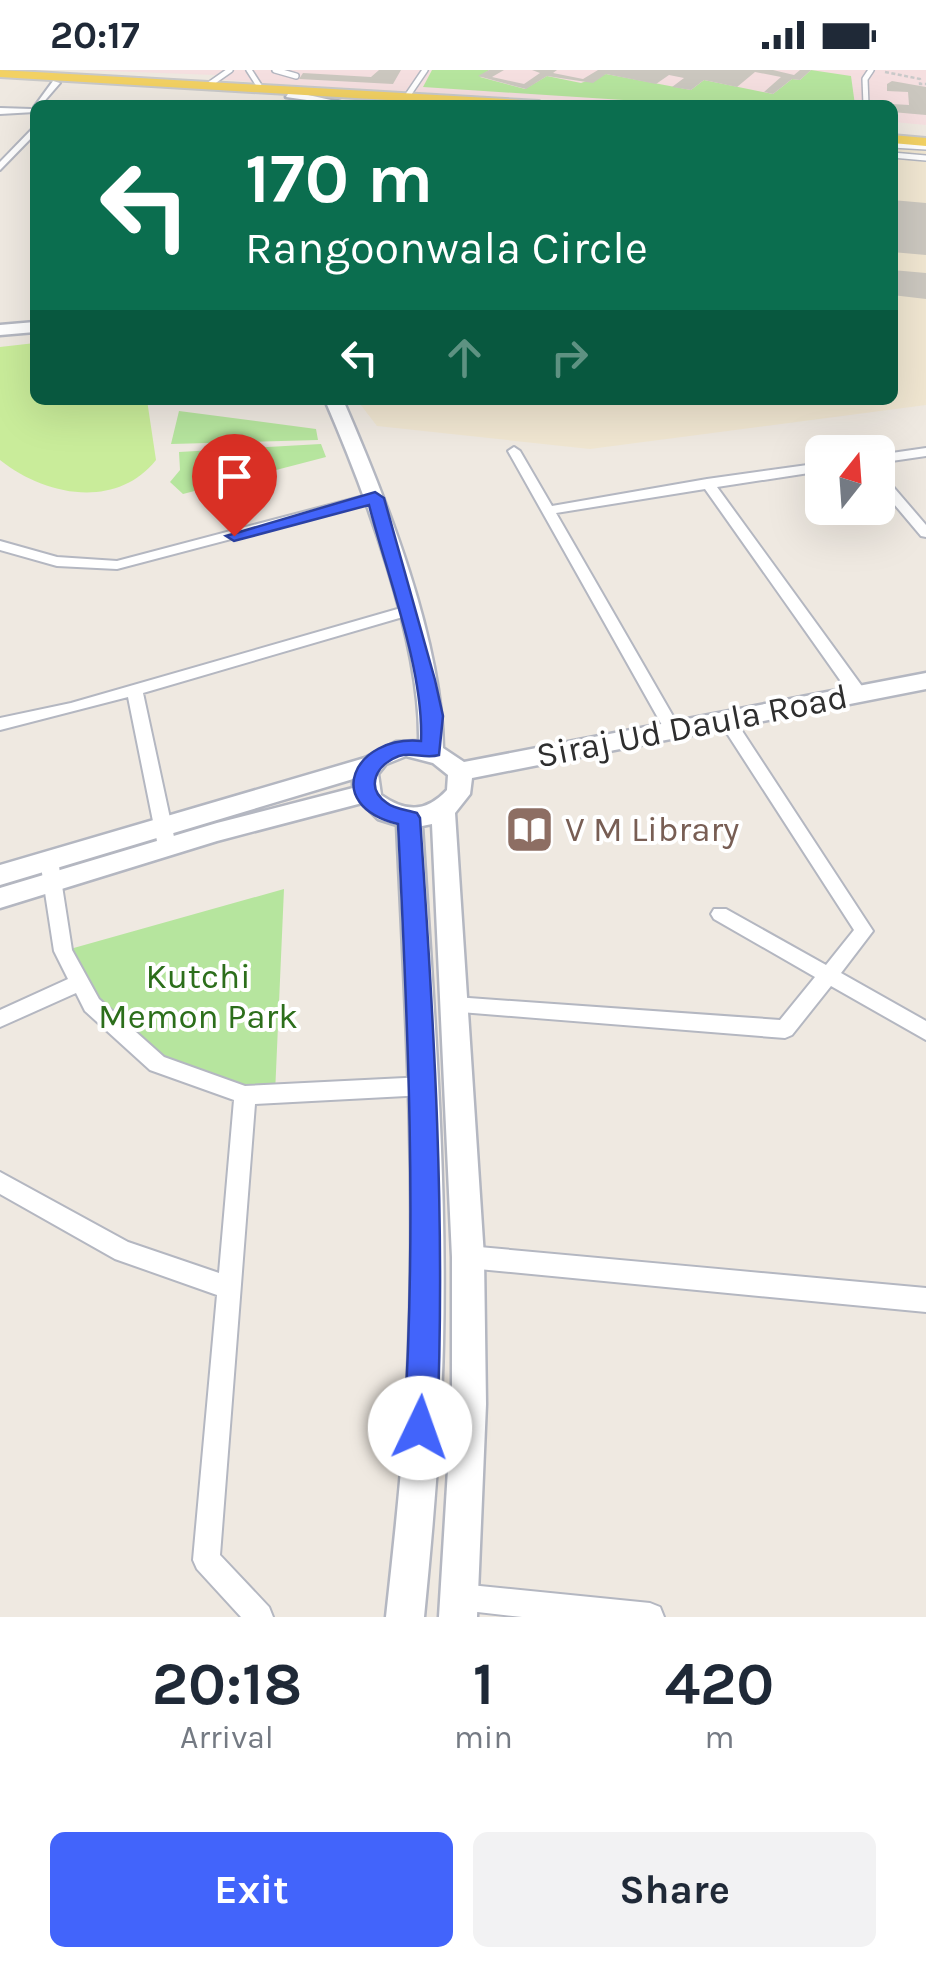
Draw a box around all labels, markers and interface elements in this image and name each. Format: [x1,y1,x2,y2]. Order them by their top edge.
text: 20:17 [50,13,140,58]
text: 170 m [245,138,433,220]
icon: left [80,140,210,270]
text: Rangoonwala Circle [245,222,648,274]
icon: left [332,330,387,385]
icon: ahead [437,330,492,385]
icon: right [542,330,597,385]
pin [192,434,277,537]
north arrow [805,435,895,525]
map controls [805,435,895,525]
icon: arrive [207,449,262,504]
street label: Siraj Ud Daula Road [533,676,851,776]
library icon: V M Library [504,803,556,855]
place label: V M Library [565,809,739,850]
park label: Kutchi Memon Park [98,956,298,1037]
position arrow [368,1376,472,1480]
text: 20:18 [152,1649,302,1719]
text: 1 [473,1649,494,1719]
text: 420 [664,1649,774,1719]
text: Arrival [180,1719,274,1756]
text: min [454,1719,513,1756]
text: m [704,1719,734,1756]
button: Exit [50,1832,453,1947]
button: Share [473,1832,876,1947]

